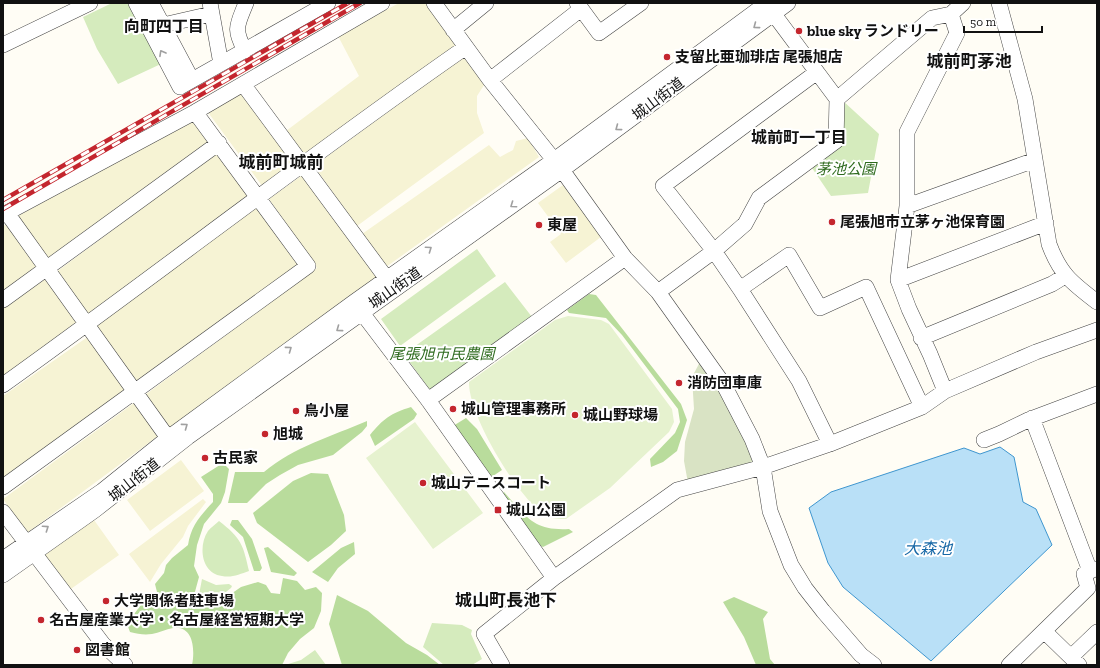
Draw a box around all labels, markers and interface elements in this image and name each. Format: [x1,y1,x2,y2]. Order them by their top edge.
scale bar [964,8,1042,34]
text: 50 m [970,15,997,29]
district label: 向町四丁目 [124,17,204,36]
one-way arrow [754,21,761,28]
place label: blue sky ランドリー [806,22,939,40]
marker: blue sky ランドリー [794,26,804,36]
place label: 支留比亜珈琲店 尾張旭店 [675,48,843,66]
one-way arrow [159,50,166,57]
district label: 城前町茅池 [927,51,1012,71]
marker: 支留比亜珈琲店 尾張旭店 [662,52,672,62]
street label: 城山街道 [629,74,687,124]
one-way arrow [616,124,623,131]
district label: 城前町一丁目 [751,128,847,147]
district label: 城前町城前 [239,152,324,172]
park label: 茅池公園 [816,160,878,178]
one-way arrow [510,200,517,208]
place label: 尾張旭市立茅ヶ池保育園 [840,213,1005,231]
place label: 東屋 [547,216,577,234]
marker: 尾張旭市立茅ヶ池保育園 [827,217,837,227]
marker: 東屋 [534,220,544,230]
one-way arrow [425,246,432,254]
street label: 城山街道 [365,263,425,313]
one-way arrow [336,324,343,331]
park label: 尾張旭市民農園 [389,345,496,363]
one-way arrow [285,347,292,354]
place label: 消防団車庫 [687,374,762,392]
marker: 消防団車庫 [674,378,684,388]
place label: 城山管理事務所 [461,400,566,418]
place label: 鳥小屋 [304,402,349,420]
marker: 城山管理事務所 [448,404,458,414]
marker: 鳥小屋 [291,406,301,416]
place label: 城山野球場 [583,406,658,424]
marker: 城山野球場 [570,410,580,420]
one-way arrow [180,424,187,431]
place label: 旭城 [273,425,303,443]
marker: 旭城 [260,429,270,439]
place label: 古民家 [213,449,258,467]
marker: 古民家 [200,453,210,463]
street label: 城山街道 [105,454,163,506]
place label: 城山テニスコート [431,474,551,492]
marker: 城山テニスコート [418,478,428,488]
place label: 城山公園 [506,501,566,519]
marker: 城山公園 [493,505,503,515]
one-way arrow [42,526,49,533]
water label: 大森池 [904,539,954,558]
district label: 城山町長池下 [455,590,557,610]
place label: 大学関係者駐車場 [114,592,234,610]
marker: 大学関係者駐車場 [101,596,111,606]
place label: 名古屋産業大学・名古屋経営短期大学 [49,611,304,629]
marker: 名古屋産業大学・名古屋経営短期大学 [36,615,46,625]
place label: 図書館 [85,641,130,659]
marker: 図書館 [72,645,82,655]

